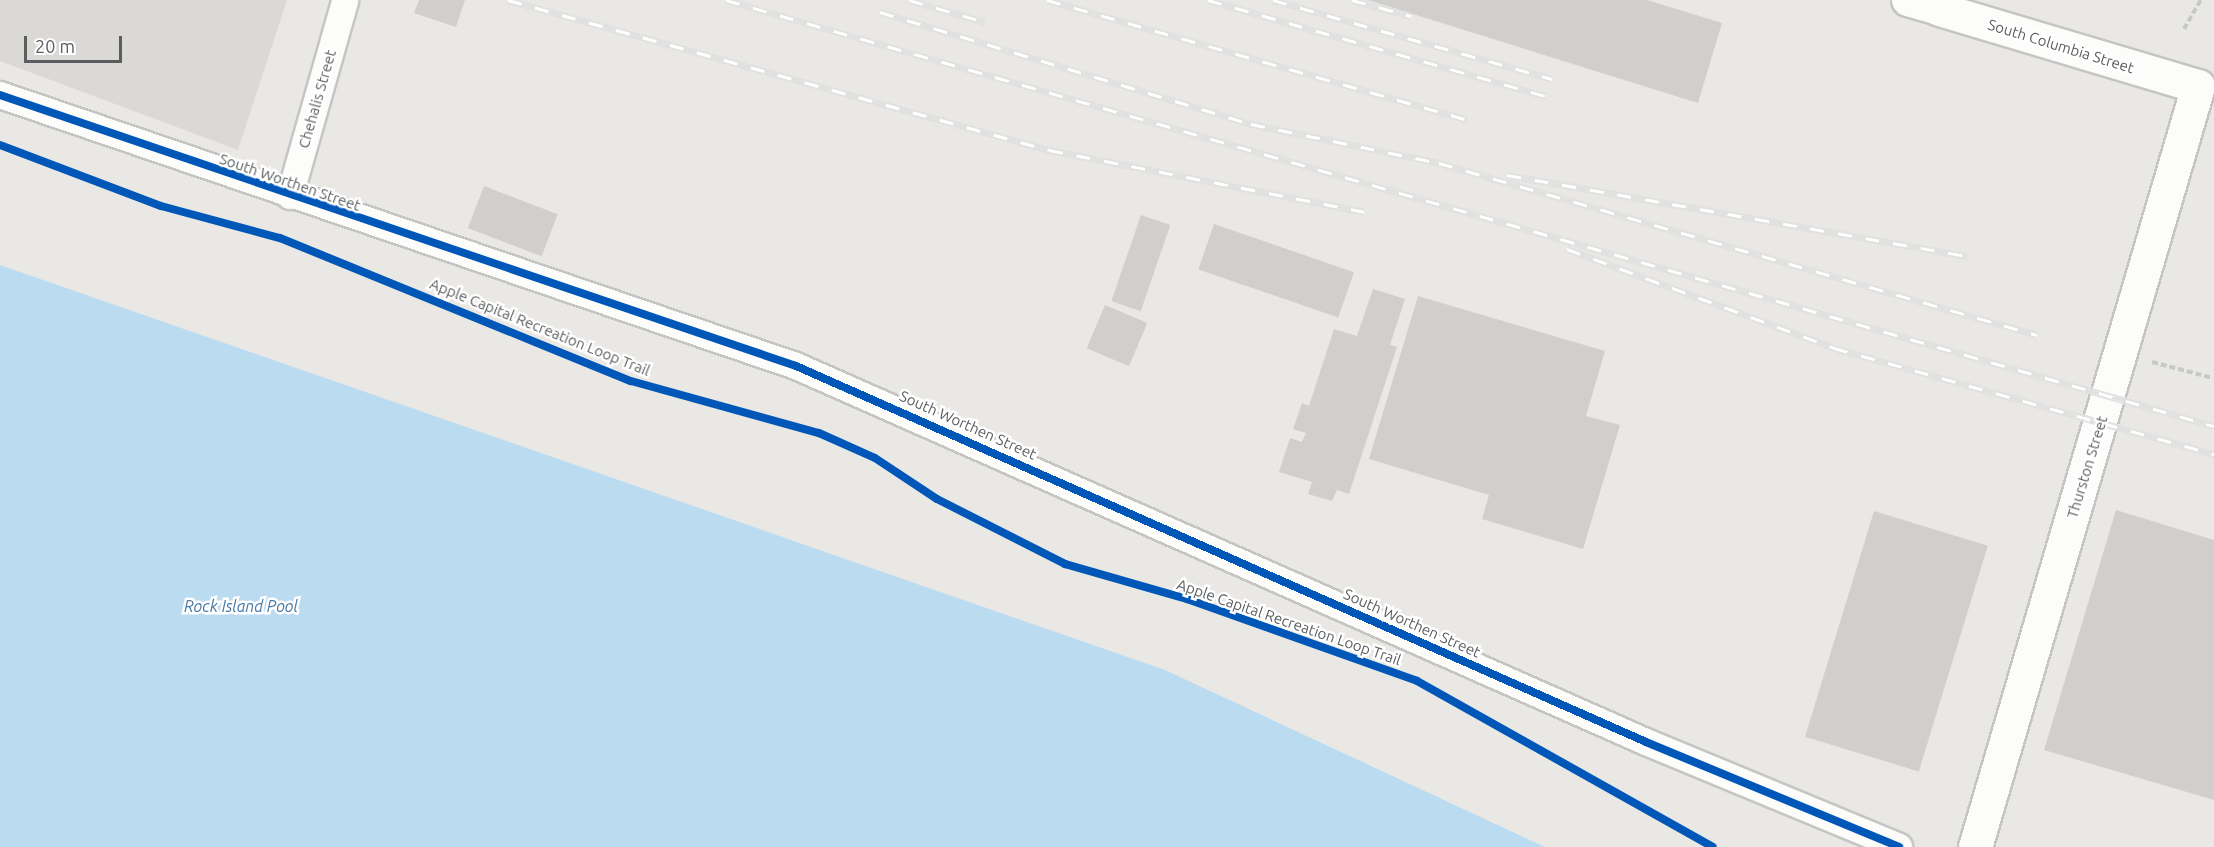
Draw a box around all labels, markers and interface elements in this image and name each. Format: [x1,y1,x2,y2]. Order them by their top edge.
street label: South Columbia Street [1986,15,2136,77]
scale bar [27,24,124,62]
text: 20 m [35,36,75,56]
street label: Chehalis Street [294,48,340,150]
street label: South Worthen Street [217,149,363,215]
street label: Apple Capital Recreation Loop Trail [427,274,653,380]
street label: South Worthen Street [897,387,1039,463]
street label: Thurston Street [2063,414,2111,520]
street label: Apple Capital Recreation Loop Trail [1175,575,1403,669]
street label: South Worthen Street [1341,585,1483,661]
water label: Rock Island Pool [184,596,298,616]

